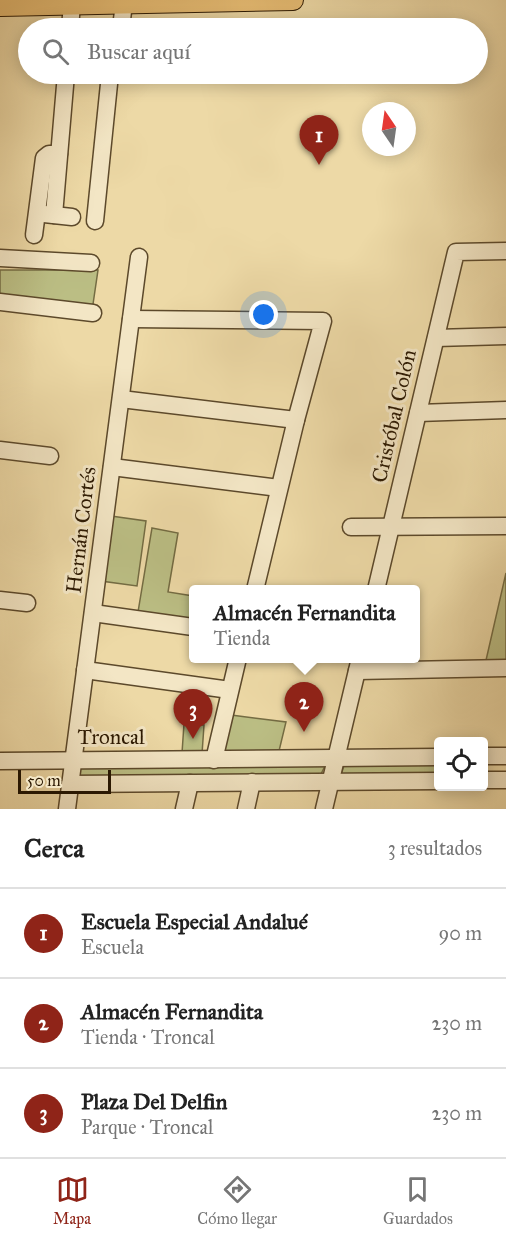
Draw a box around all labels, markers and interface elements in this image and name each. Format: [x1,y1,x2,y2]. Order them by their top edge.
search box [18,18,488,84]
icon: search [39,35,72,68]
text: Buscar aquí [87,38,190,65]
north arrow [362,102,416,156]
pin: 1 [300,116,338,165]
your location [249,300,278,329]
street label: Cristóbal Colón [366,347,422,485]
street label: Hernán Cortés [60,465,102,595]
popup [189,585,420,663]
text: Almacén Fernandita [213,599,396,626]
text: Tienda [213,626,270,650]
pin: 2 [284,682,324,732]
pin: 3 [174,690,212,739]
street label: Troncal [77,724,145,750]
map controls [434,737,488,791]
button: locate [434,737,488,791]
scale bar [18,767,111,794]
text: 50 m [27,771,61,790]
text: Cerca [24,832,84,864]
text: 3 resultados [388,836,482,860]
text: Escuela Especial Andalué [81,908,308,935]
text: 1 [40,921,47,945]
text: 90 m [439,921,482,945]
text: Escuela [81,935,144,959]
text: Almacén Fernandita [81,998,263,1025]
text: 2 [39,1011,48,1035]
text: 230 m [431,1011,482,1035]
text: Tienda · Troncal [81,1025,215,1049]
text: Plaza Del Delfin [81,1088,227,1115]
text: 3 [40,1101,48,1125]
text: 230 m [431,1101,482,1125]
text: Parque · Troncal [81,1115,213,1139]
tab: Mapa [53,1173,91,1228]
tab: Cómo llegar [197,1173,277,1228]
tab: Guardados [383,1173,453,1228]

